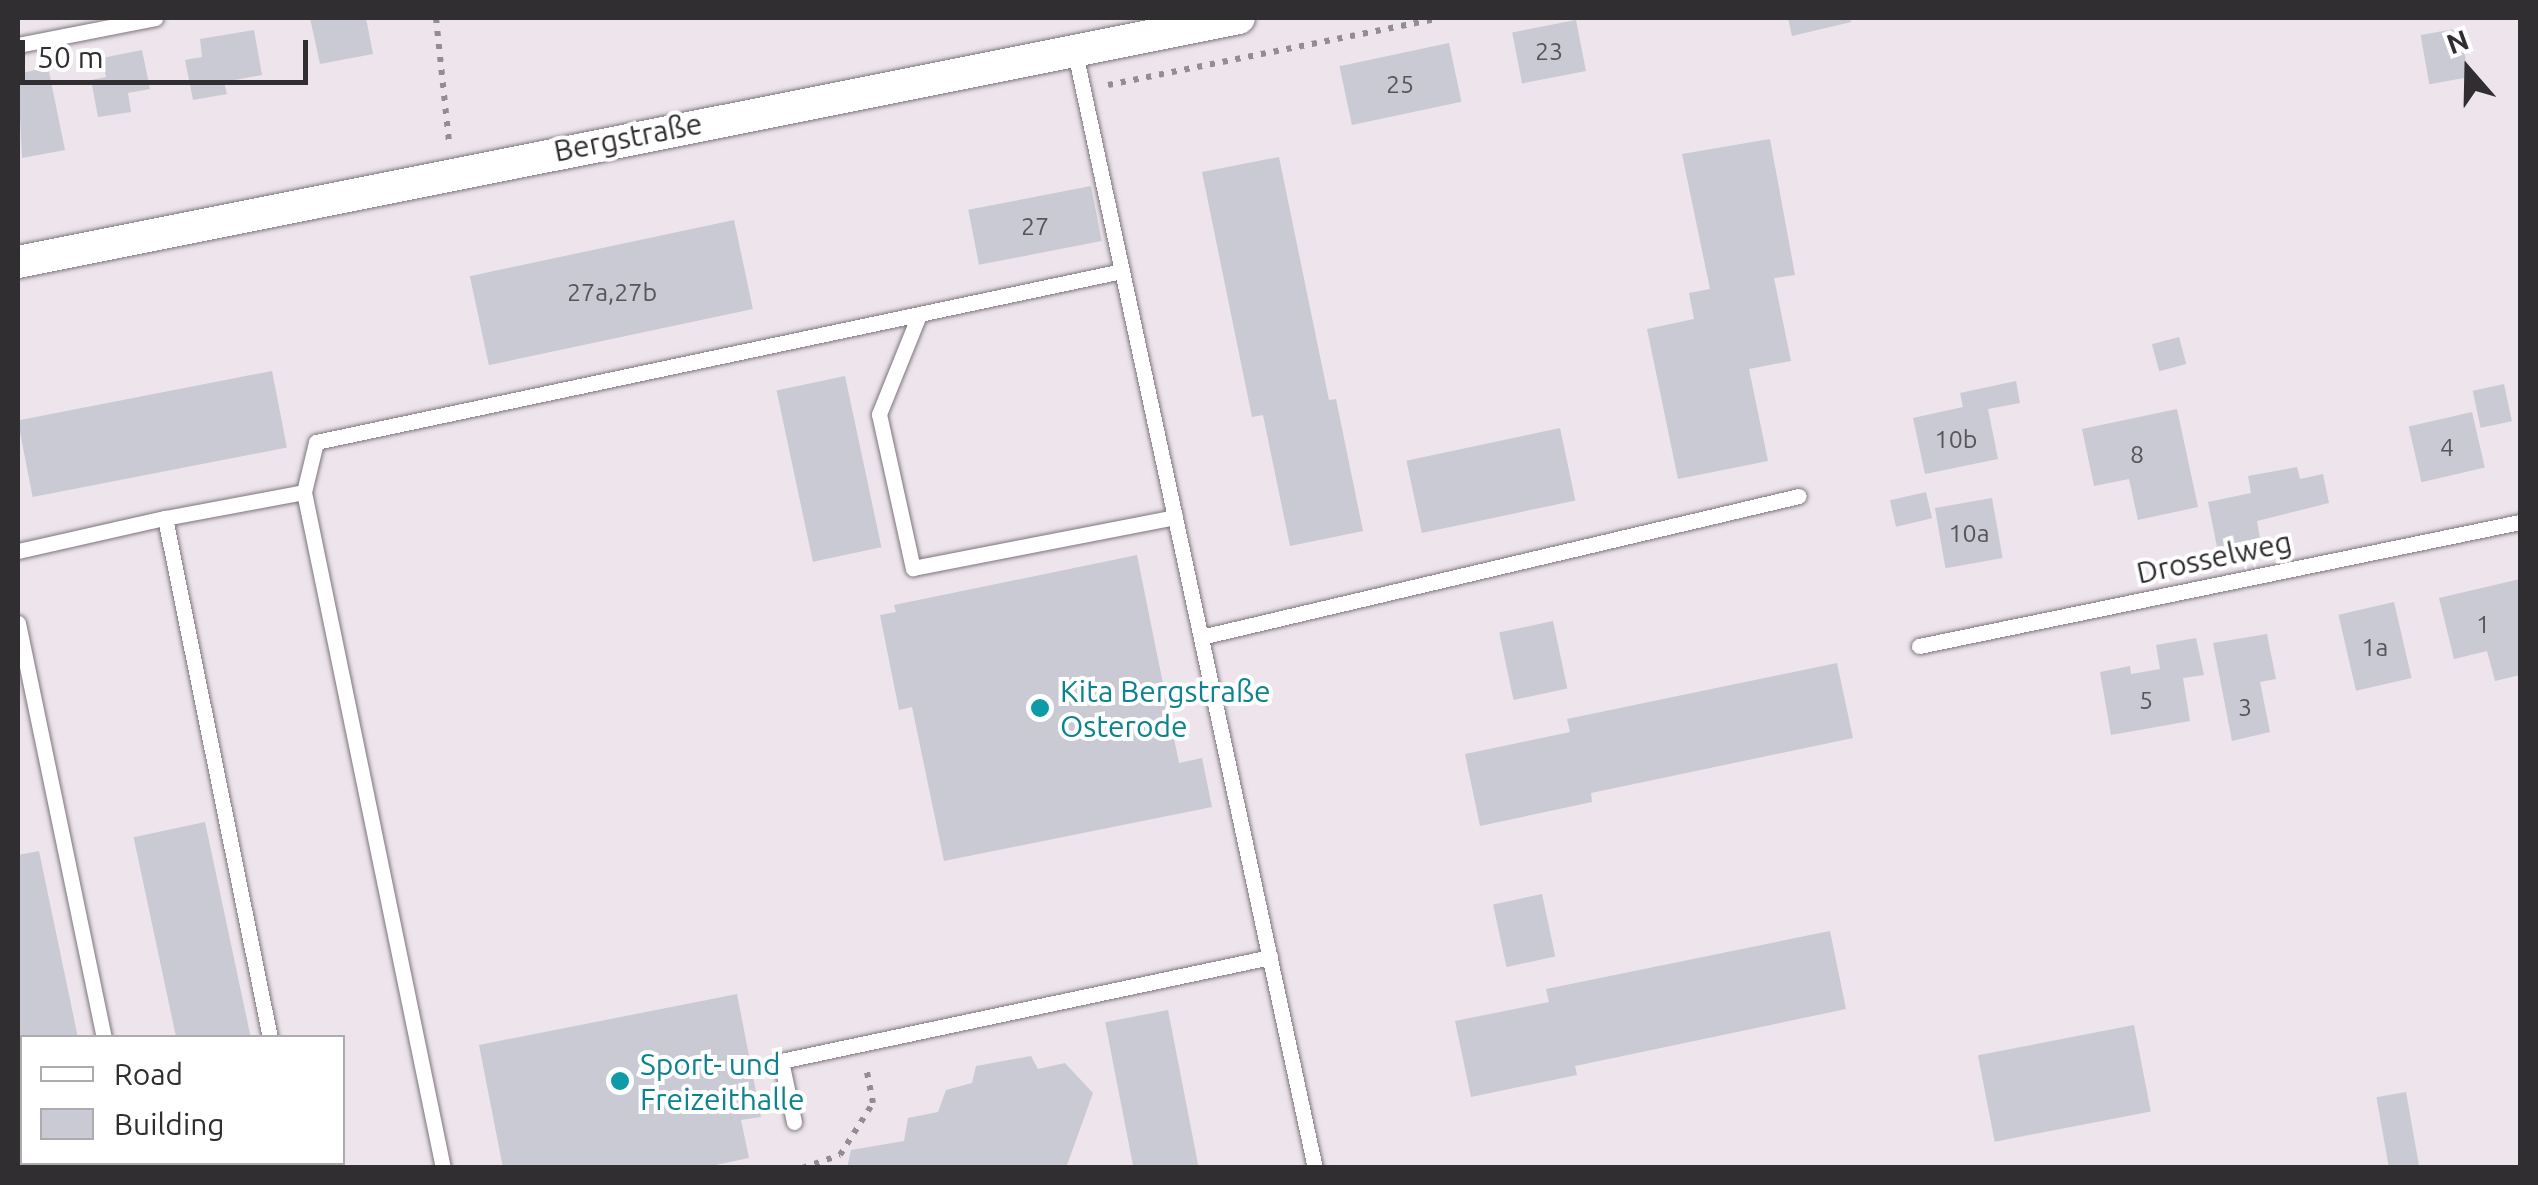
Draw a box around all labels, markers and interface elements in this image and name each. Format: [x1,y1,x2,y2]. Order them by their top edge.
scale bar [25,20,312,82]
north arrow [2418,20,2518,120]
text: N [2442,23,2473,59]
house number: 23 [1535,36,1563,66]
text: 50 m [37,40,104,74]
house number: 25 [1386,69,1414,99]
street label: Bergstraße [551,105,705,169]
house number: 27 [1021,211,1049,241]
house number: 27a,27b [567,277,657,307]
house number: 10b [1935,424,1977,454]
house number: 4 [2440,432,2454,462]
house number: 8 [2130,439,2144,469]
house number: 10a [1948,518,1990,548]
street label: Drosselweg [2133,523,2295,591]
house number: 1 [2476,609,2490,639]
house number: 1a [2362,632,2388,662]
place label: Kita Bergstraße Osterode [1060,673,1271,744]
house number: 5 [2139,685,2153,715]
house number: 3 [2238,692,2252,722]
marker: Kita Bergstraße Osterode [1029,697,1051,719]
legend [20,1035,345,1165]
place label: Sport- und Freizeithalle [640,1046,804,1116]
text: Road [114,1057,183,1091]
marker: Sport- und Freizeithalle [609,1070,631,1092]
text: Building [114,1107,225,1141]

